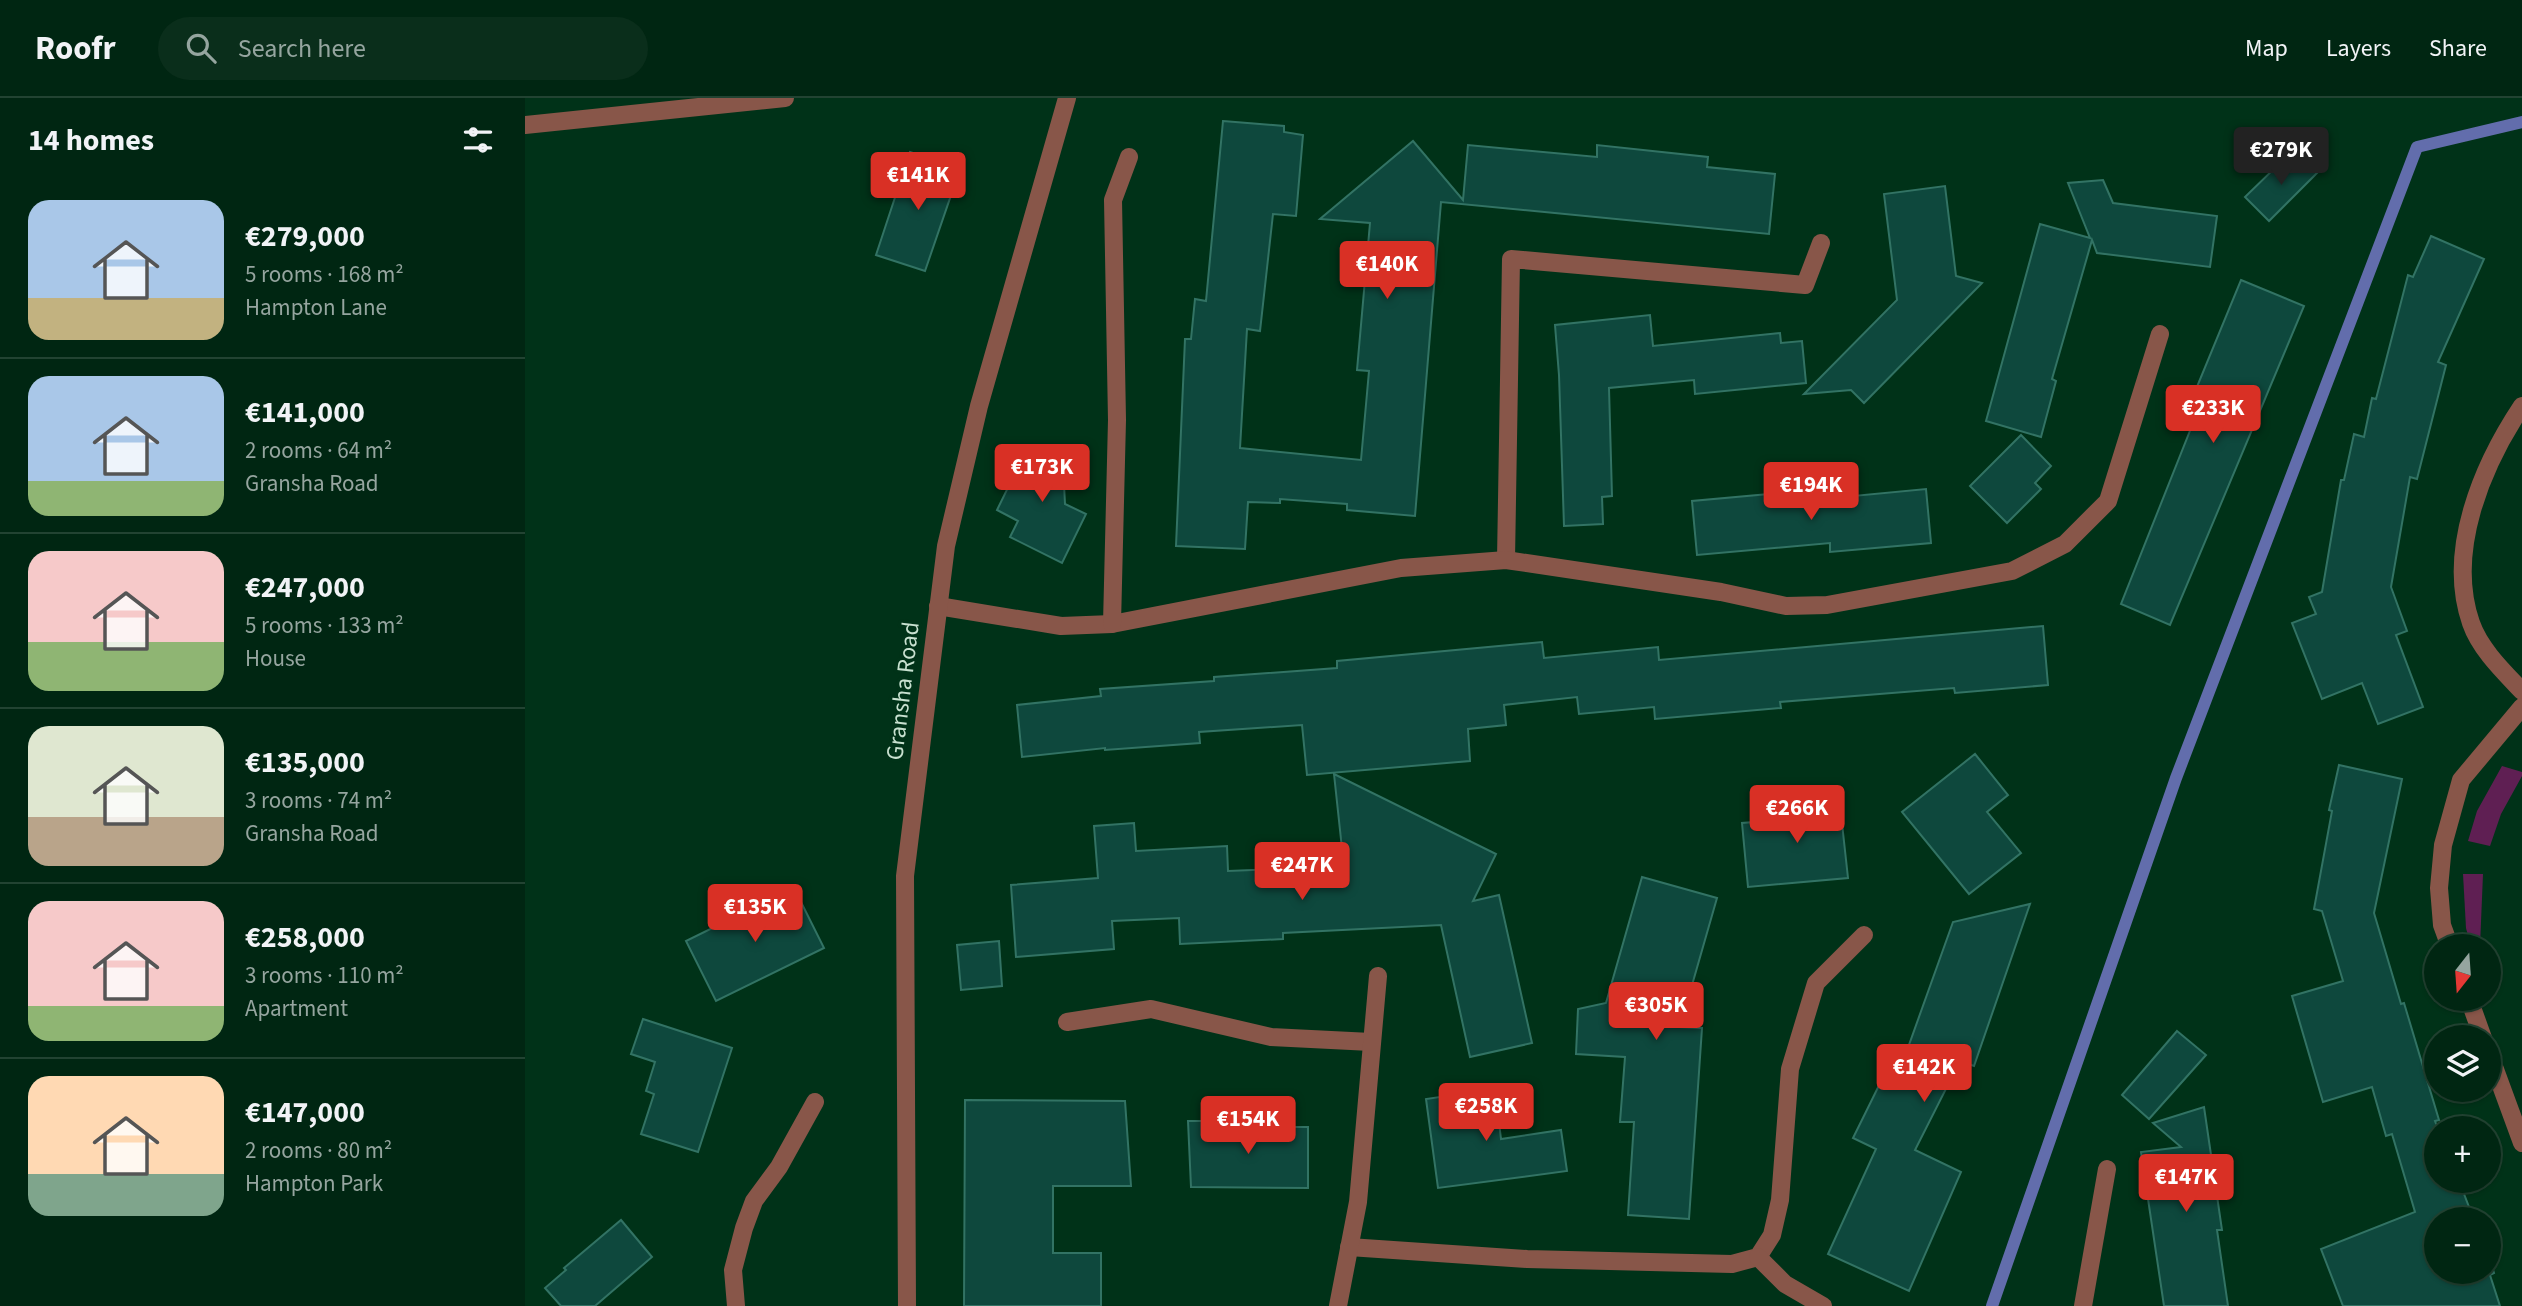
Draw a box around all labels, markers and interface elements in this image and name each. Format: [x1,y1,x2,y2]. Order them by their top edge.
search box [158,17,648,80]
text: Roofr [35,25,116,72]
icon: search [182,29,220,67]
text: Search here [238,30,366,67]
text: Map [2245,31,2288,66]
text: Layers [2326,31,2391,66]
text: Share [2429,31,2487,66]
text: 14 homes [28,119,154,162]
icon: filters [459,121,497,159]
pin: €279K [2232,127,2330,187]
text: €279K [2250,133,2312,166]
pin: €141K [869,152,967,212]
text: €141K [887,158,949,191]
text: €279,000 [245,215,365,258]
icon: home [84,228,168,312]
pin: €140K [1338,242,1436,301]
text: €140K [1356,247,1418,280]
text: 5 rooms · 168 m² [245,258,404,291]
text: Hampton Lane [245,291,387,324]
pin: €233K [2164,386,2262,445]
text: €141,000 [245,391,365,434]
text: €233K [2182,391,2244,424]
icon: home [84,404,168,488]
text: 2 rooms · 64 m² [245,434,392,467]
pin: €173K [993,444,1091,504]
text: €173K [1011,450,1073,483]
pin: €194K [1762,462,1860,522]
text: Gransha Road [245,467,379,500]
text: €194K [1780,468,1842,501]
text: €247,000 [245,566,365,609]
icon: home [84,579,168,663]
text: 5 rooms · 133 m² [245,609,404,642]
street label: Gransha Road [877,620,929,762]
text: House [245,642,306,675]
text: €135,000 [245,741,365,784]
icon: home [84,754,168,838]
text: 3 rooms · 74 m² [245,784,392,817]
pin: €266K [1748,786,1846,845]
text: €266K [1766,791,1828,824]
text: Gransha Road [245,817,379,850]
pin: €247K [1253,842,1351,902]
text: €247K [1271,848,1333,881]
pin: €135K [706,884,804,944]
text: €135K [724,890,786,923]
text: €258,000 [245,916,365,959]
icon: home [84,929,168,1013]
north arrow [2424,934,2501,1012]
map controls [2424,934,2501,1284]
text: 3 rooms · 110 m² [245,959,404,992]
pin: €305K [1607,982,1705,1042]
text: €305K [1625,988,1687,1021]
text: Apartment [245,992,348,1025]
button: layers [2424,1025,2501,1102]
pin: €142K [1875,1044,1973,1104]
text: €142K [1893,1050,1955,1083]
pin: €258K [1437,1084,1535,1143]
text: €258K [1455,1089,1517,1122]
text: €147,000 [245,1091,365,1134]
pin: €154K [1199,1096,1297,1156]
text: €154K [1217,1102,1279,1135]
icon: home [84,1104,168,1188]
button: + [2424,1116,2501,1193]
text: 2 rooms · 80 m² [245,1134,392,1167]
pin: €147K [2137,1154,2235,1214]
text: €147K [2155,1160,2217,1193]
text: Hampton Park [245,1167,383,1200]
button: − [2424,1207,2501,1284]

